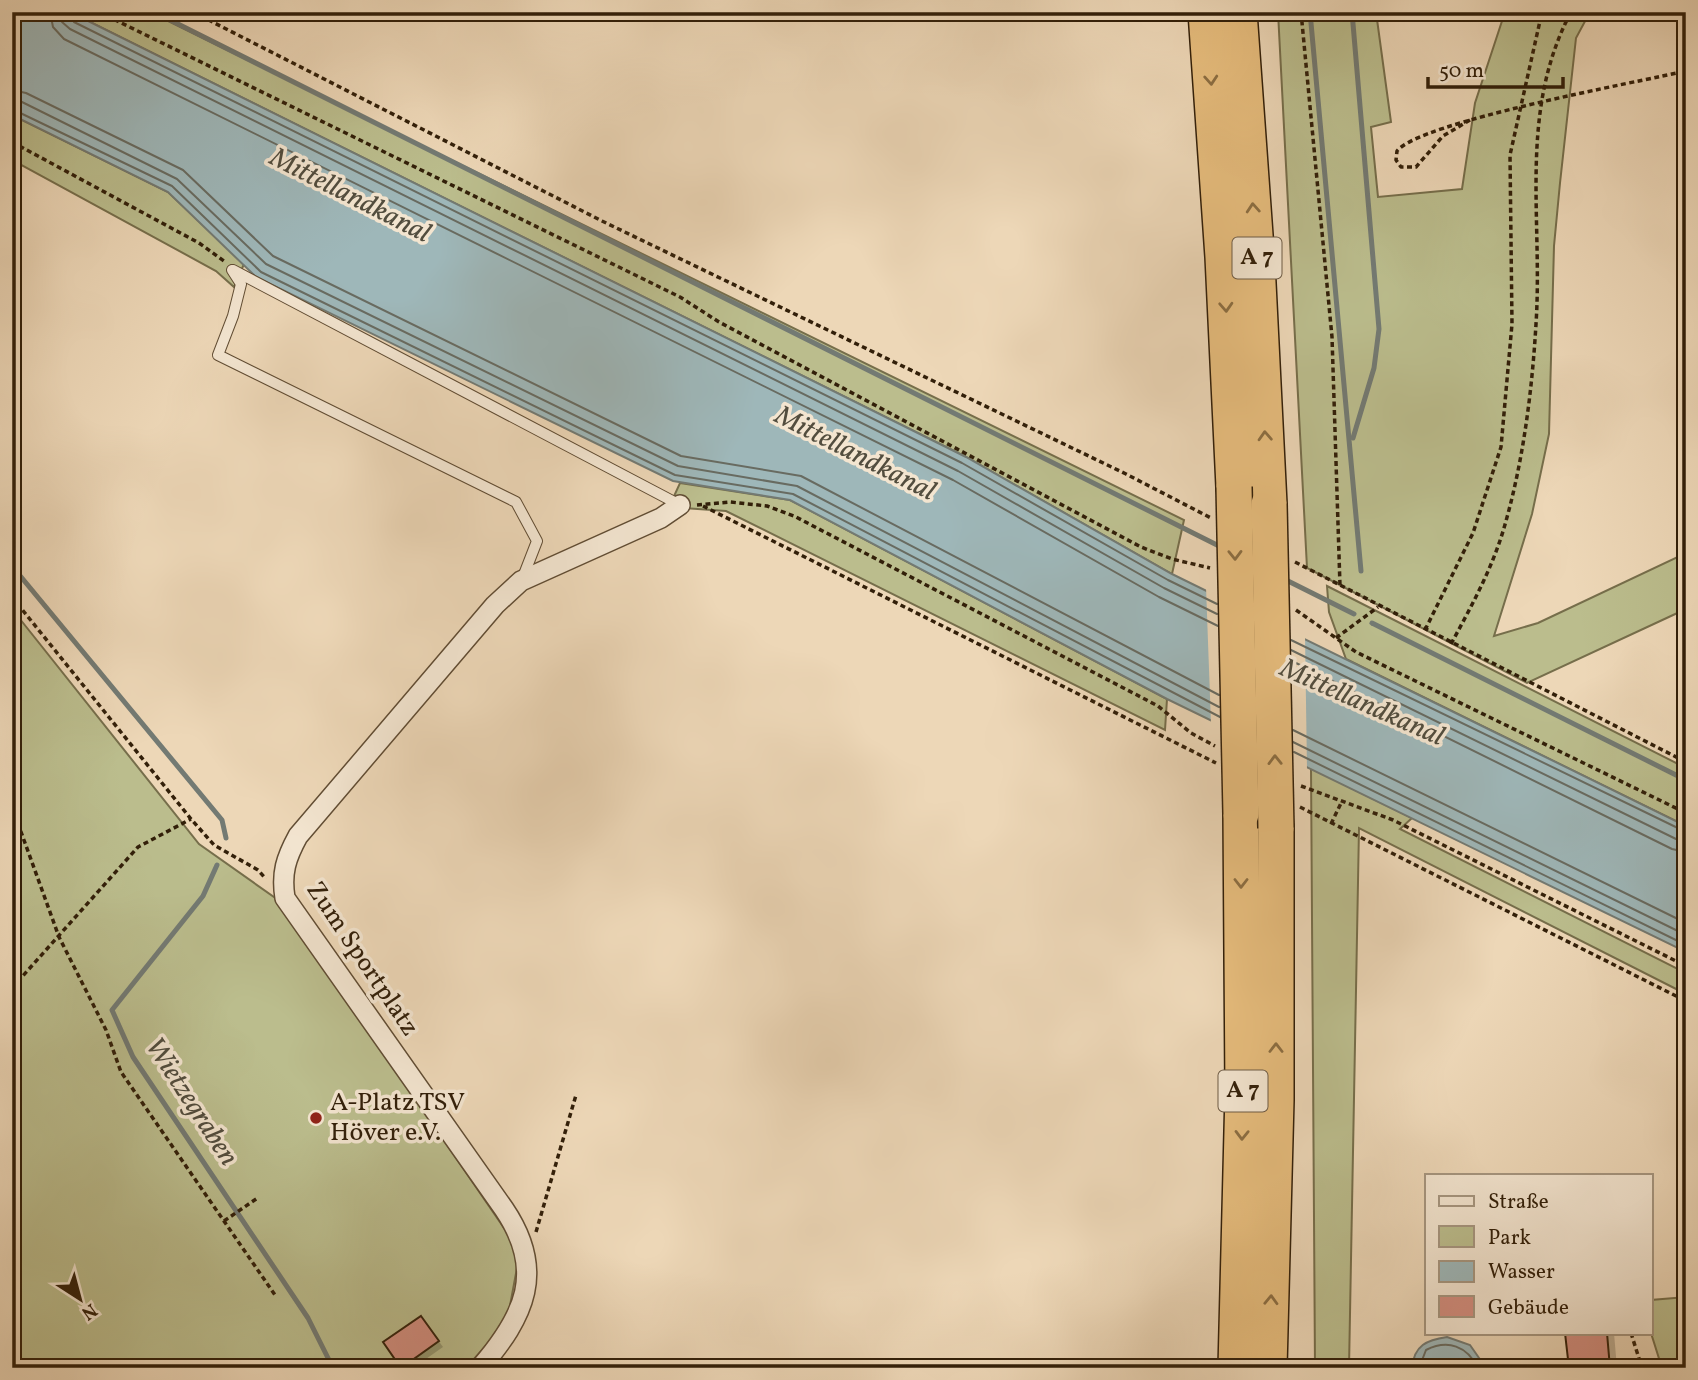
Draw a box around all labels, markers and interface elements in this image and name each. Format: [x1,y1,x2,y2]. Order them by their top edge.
scale bar [1428,46,1563,90]
text: 50 m [1439,57,1484,86]
one-way arrow [1203,75,1218,86]
water label: Mittellandkanal [262,138,437,253]
one-way arrow [1246,203,1261,214]
road number: A 7 [1232,237,1282,278]
one-way arrow [1218,302,1233,313]
water label: Mittellandkanal [767,396,942,511]
one-way arrow [1258,430,1273,441]
one-way arrow [1228,550,1243,561]
water label: Mittellandkanal [1273,649,1450,757]
one-way arrow [1267,754,1282,765]
street label: Zum Sportplatz [297,875,427,1043]
one-way arrow [1233,878,1249,888]
water label: Wietzegraben [135,1030,247,1174]
one-way arrow [1268,1042,1284,1052]
road number: A 7 [1218,1070,1268,1112]
place label: A-Platz TSV Höver e.V. [330,1085,465,1151]
marker: A-Platz TSV Höver e.V. [308,1110,324,1126]
one-way arrow [1234,1130,1250,1140]
legend [1425,1174,1652,1334]
text: Straße [1488,1188,1549,1217]
text: Park [1488,1224,1531,1253]
text: Wasser [1488,1258,1555,1287]
north arrow [46,1264,116,1334]
one-way arrow [1263,1294,1278,1305]
text: Gebäude [1488,1294,1569,1323]
text: N [75,1297,102,1326]

